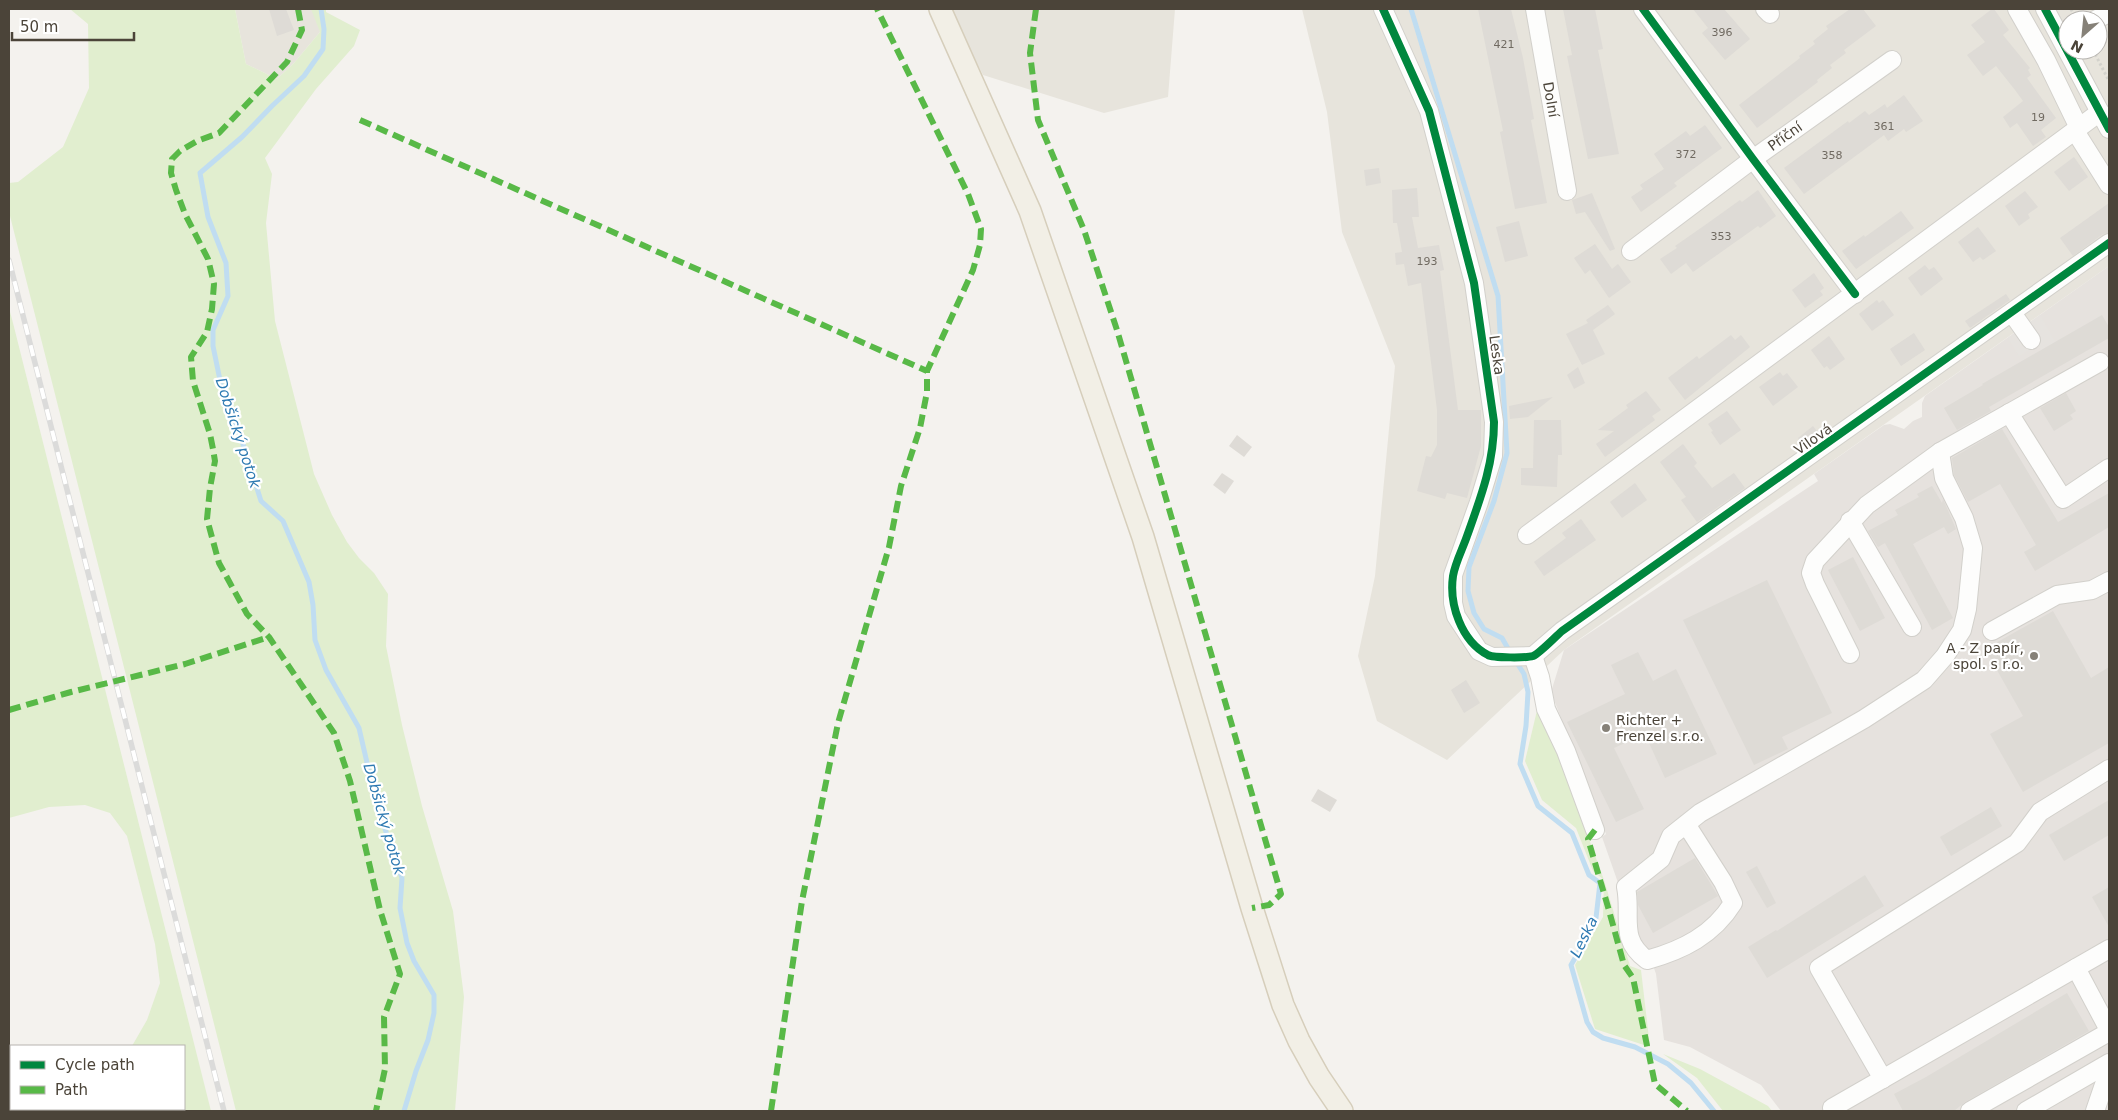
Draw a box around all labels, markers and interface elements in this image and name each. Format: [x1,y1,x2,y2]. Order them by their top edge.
scale bar [12,10,135,42]
north arrow [2058,10,2108,60]
text: 50 m [20,18,58,36]
house number: 396 [1712,26,1733,39]
text: N [2068,37,2086,56]
house number: 421 [1494,38,1515,51]
street label: Dolní [1540,80,1562,120]
house number: 19 [2031,111,2045,124]
street label: Příční [1765,118,1806,154]
house number: 361 [1874,120,1895,133]
house number: 372 [1676,148,1697,161]
house number: 358 [1822,149,1843,162]
house number: 353 [1711,230,1732,243]
house number: 193 [1417,255,1438,268]
street label: Leska [1486,334,1508,376]
water label: Dobšický potok [212,375,265,492]
street label: Vilová [1791,420,1835,458]
place label: A - Z papír, spol. s r.o. [1946,640,2024,672]
marker: A - Z papír, spol. s r.o. [2028,650,2040,662]
place label: Richter + Frenzel s.r.o. [1616,712,1704,744]
marker: Richter + Frenzel s.r.o. [1600,722,1612,734]
water label: Dobšický potok [359,761,409,878]
water label: Leska [1566,914,1602,960]
legend [10,1045,185,1110]
text: Cycle path [55,1056,135,1074]
text: Path [55,1081,88,1099]

